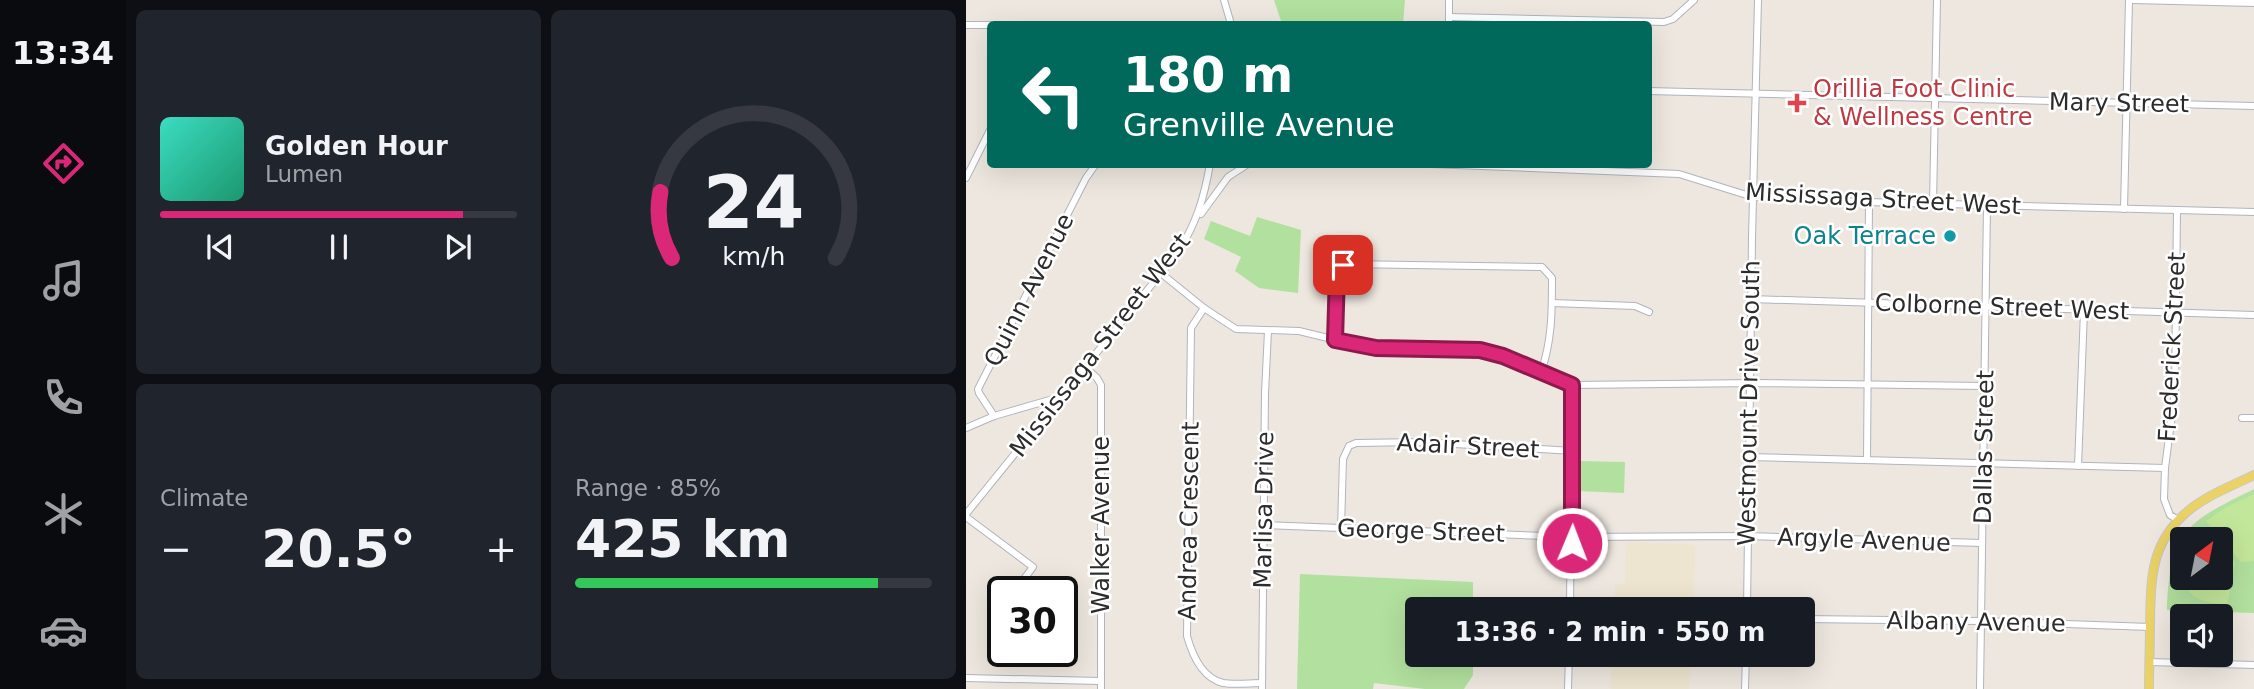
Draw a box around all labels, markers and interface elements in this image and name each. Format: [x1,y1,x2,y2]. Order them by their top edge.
text: 13:34 [12,34,114,72]
text: 180 m [1123,47,1293,104]
icon: left [1008,49,1099,140]
place label: Orillia Foot Clinic & Wellness Centre [1813,75,2033,131]
street label: Mary Street [2049,88,2189,118]
marker: Orillia Foot Clinic & Wellness Centre [1787,93,1807,113]
text: Grenville Avenue [1123,106,1395,144]
text: Golden Hour [265,131,448,161]
icon: directions [39,139,88,188]
text: 24 [703,160,804,245]
text: Lumen [265,161,343,187]
street label: Mississaga Street West [1745,178,2021,220]
street label: Quinn Avenue [978,209,1080,371]
place label: Oak Terrace [1794,222,1936,250]
icon: previous [201,228,239,266]
icon: pause [320,228,358,266]
icon: next [439,228,477,266]
street label: Mississaga Street West [1004,228,1196,462]
marker: Oak Terrace [1942,228,1958,244]
pin [1313,235,1373,295]
text: km/h [722,242,785,271]
icon: arrive [1324,246,1362,284]
street label: Frederick Street [2153,251,2191,443]
icon: music [39,256,88,305]
street label: Westmount Drive South [1733,260,1765,546]
street label: Colborne Street West [1874,289,2130,325]
street label: Dallas Street [1969,370,1999,524]
icon: phone [39,373,88,422]
street label: Andrea Crescent [1173,421,1205,621]
street label: Adair Street [1396,428,1540,464]
street label: Marlisa Drive [1249,431,1279,589]
street label: Walker Avenue [1087,436,1115,614]
text: Range · 85% [575,475,721,501]
text: Climate [160,485,249,511]
icon: climate [39,489,88,538]
position arrow [1535,506,1609,580]
text: 425 km [575,509,790,569]
street label: George Street [1337,514,1505,548]
text: 20.5° [261,519,416,579]
street label: Argyle Avenue [1777,523,1951,557]
text: − [160,527,192,571]
text: + [485,527,517,571]
north arrow [2170,527,2233,590]
map controls [2170,527,2233,667]
speed limit sign: 30 [987,576,1078,667]
button: sound [2170,604,2233,667]
icon: car [39,606,88,655]
street label: Albany Avenue [1886,606,2066,638]
text: 13:36 · 2 min · 550 m [1455,617,1765,647]

